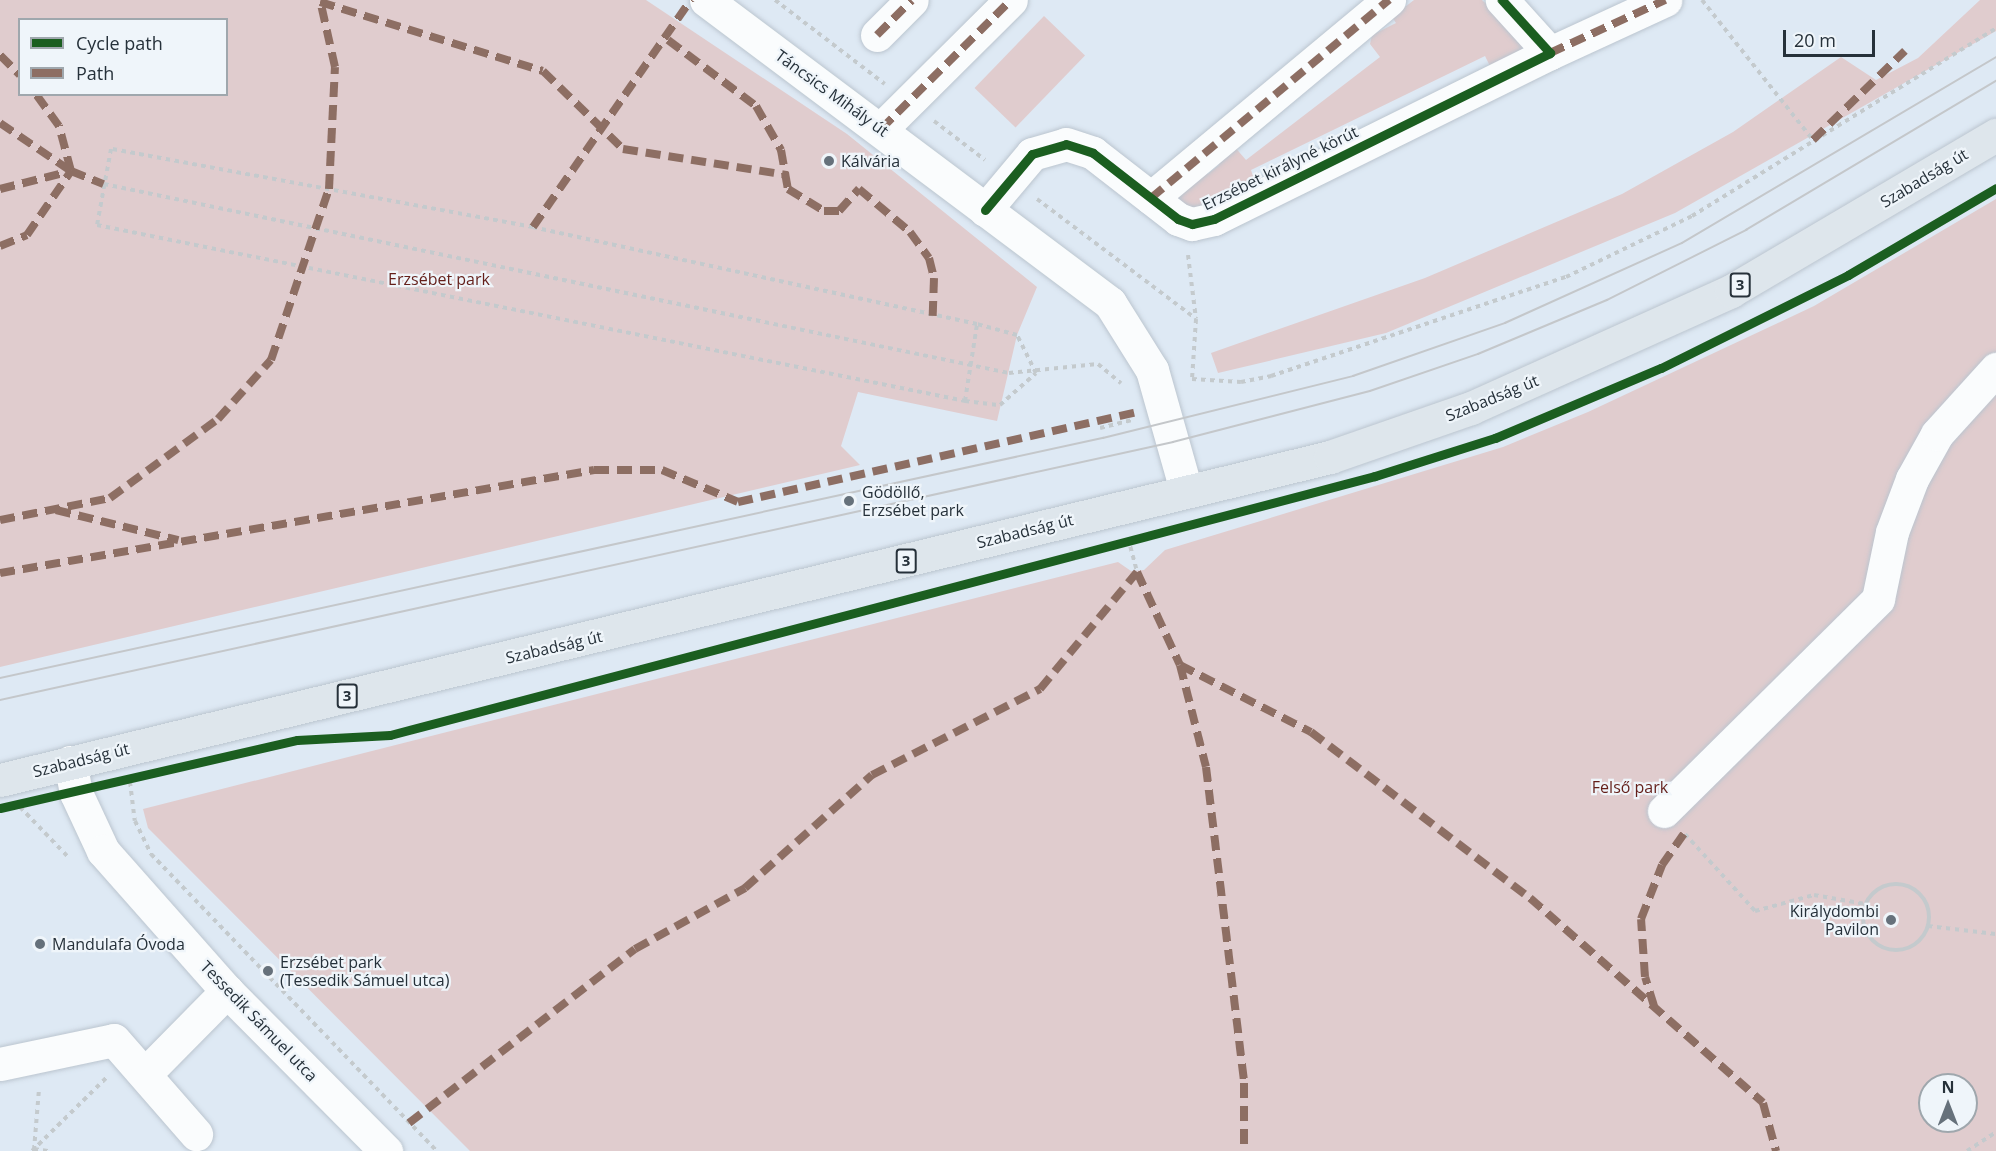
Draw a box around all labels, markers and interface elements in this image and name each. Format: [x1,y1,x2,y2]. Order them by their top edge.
legend [18,18,228,96]
scale bar [1786,18,1878,56]
text: 20 m [1794,28,1836,52]
text: Cycle path [76,31,163,55]
street label: Táncsics Mihály út [772,46,892,140]
text: Path [76,61,114,85]
street label: Erzsébet királyné körút [1199,122,1361,214]
street label: Szabadság út [1877,144,1971,212]
place label: Kálvária [841,151,900,171]
marker: Kálvária [822,154,836,168]
park label: Erzsébet park [388,269,490,289]
road number: 3 [1730,273,1750,297]
street label: Szabadság út [1443,371,1541,425]
place label: Gödöllő, Erzsébet park [862,482,964,520]
marker: Gödöllő, Erzsébet park [840,492,858,510]
street label: Szabadság út [975,510,1075,552]
road number: 3 [896,549,916,573]
street label: Szabadság út [504,627,604,667]
road number: 3 [336,684,358,708]
street label: Szabadság út [31,739,131,781]
park label: Felső park [1592,777,1668,797]
place label: Királydombi Pavilon [1790,901,1879,939]
marker: Királydombi Pavilon [1884,913,1898,927]
place label: Mandulafa Óvoda [52,934,185,954]
marker: Mandulafa Óvoda [33,937,47,951]
place label: Erzsébet park (Tessedik Sámuel utca) [280,952,449,990]
street label: Tessedik Sámuel utca [197,957,321,1085]
marker: Erzsébet park (Tessedik Sámuel utca) [261,964,275,978]
north arrow [1918,1073,1978,1133]
text: N [1941,1076,1955,1098]

